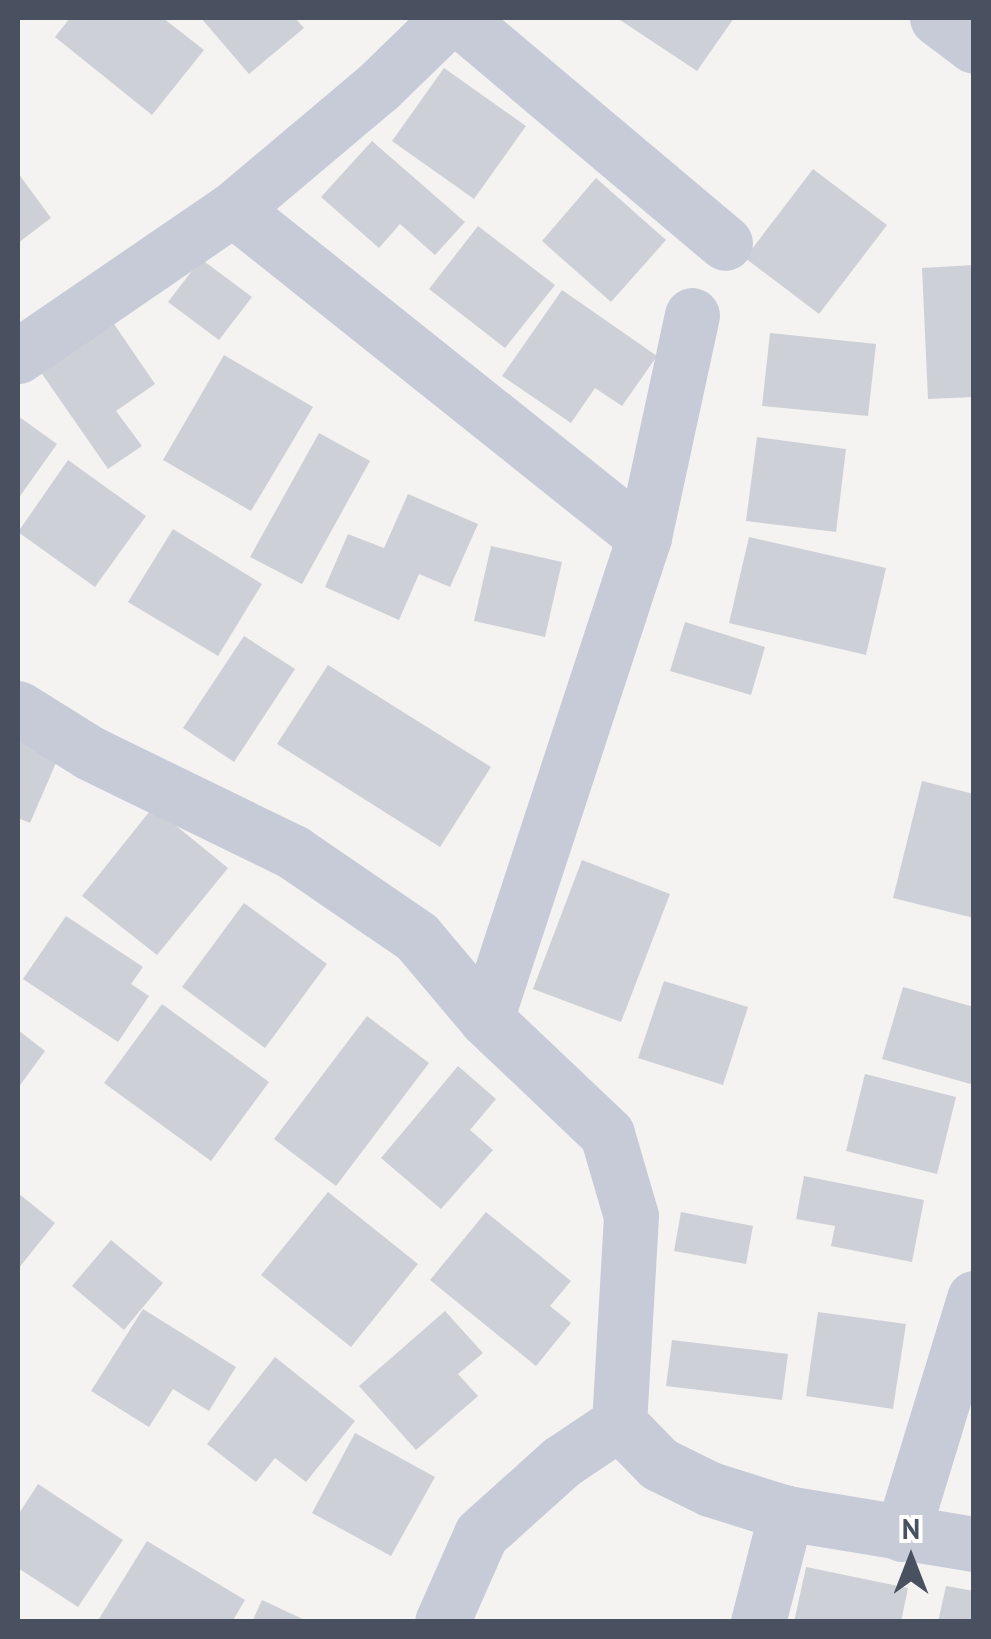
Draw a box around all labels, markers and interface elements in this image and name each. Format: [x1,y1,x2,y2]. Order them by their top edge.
north arrow [861,1509,961,1609]
text: N [902,1510,920,1547]

